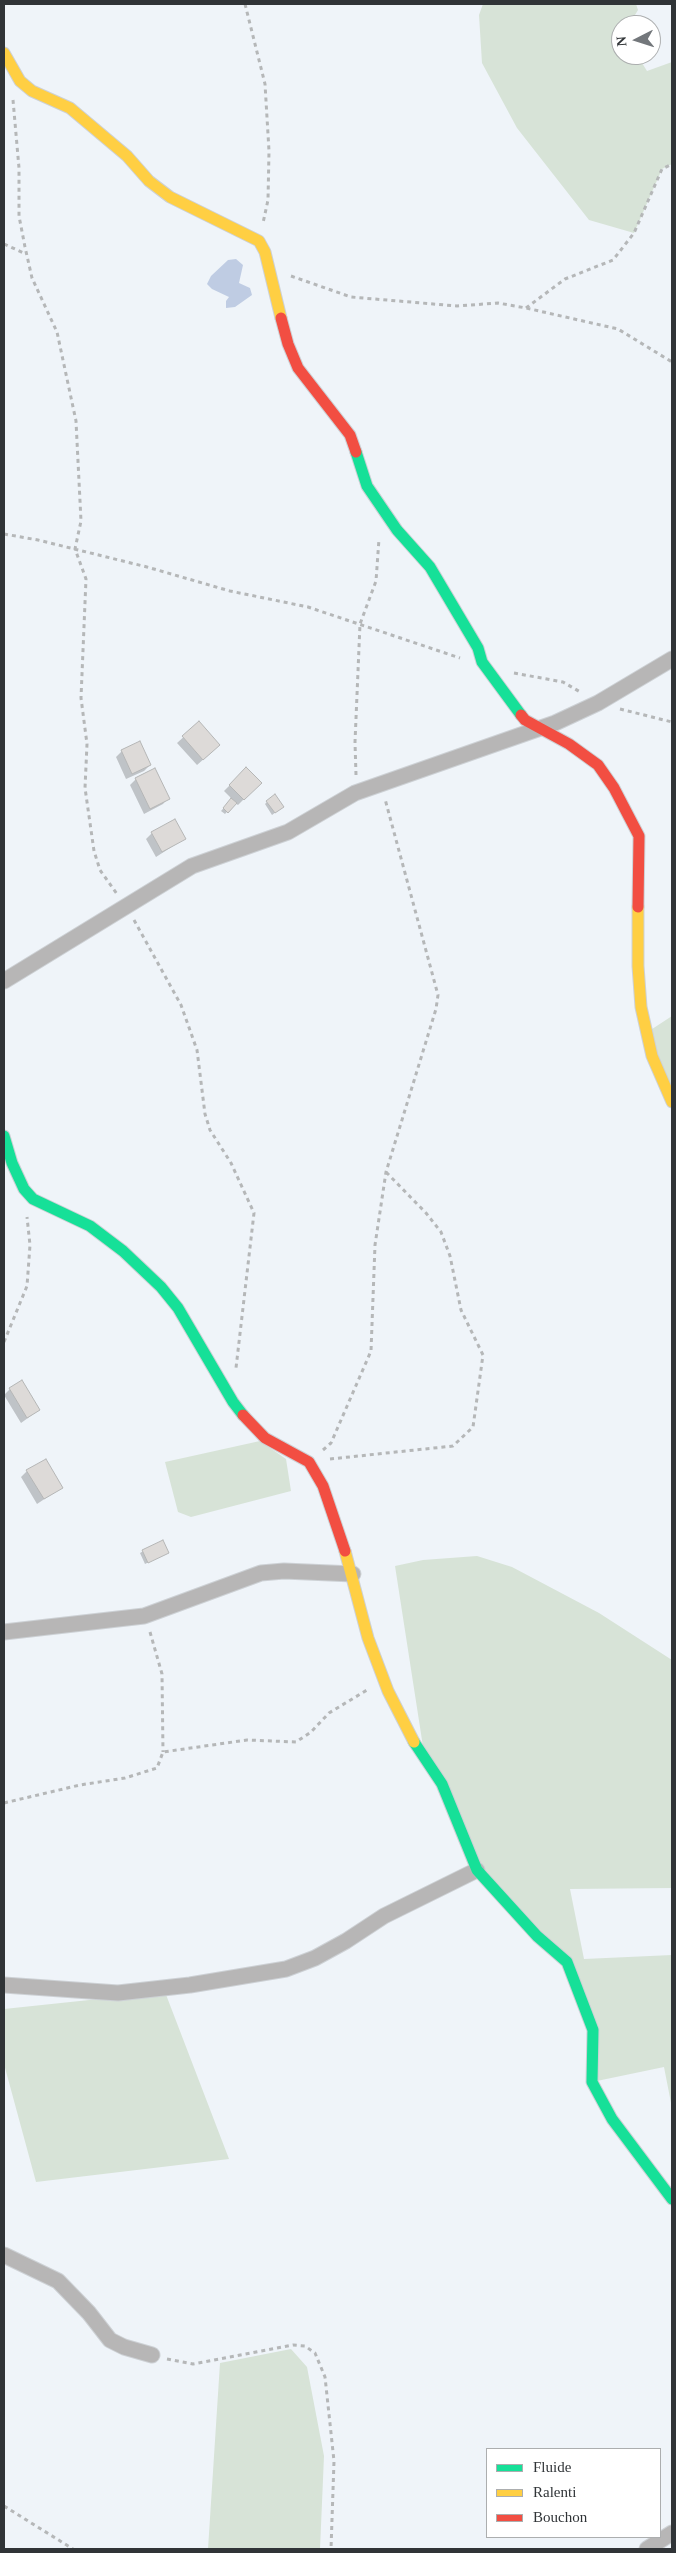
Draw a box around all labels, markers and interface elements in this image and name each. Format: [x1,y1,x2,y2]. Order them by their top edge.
north arrow [611,15,661,65]
text: N [614,36,629,47]
legend [486,2448,661,2538]
text: Fluide [533,2459,571,2475]
text: Ralenti [533,2484,576,2500]
text: Bouchon [533,2509,587,2525]

